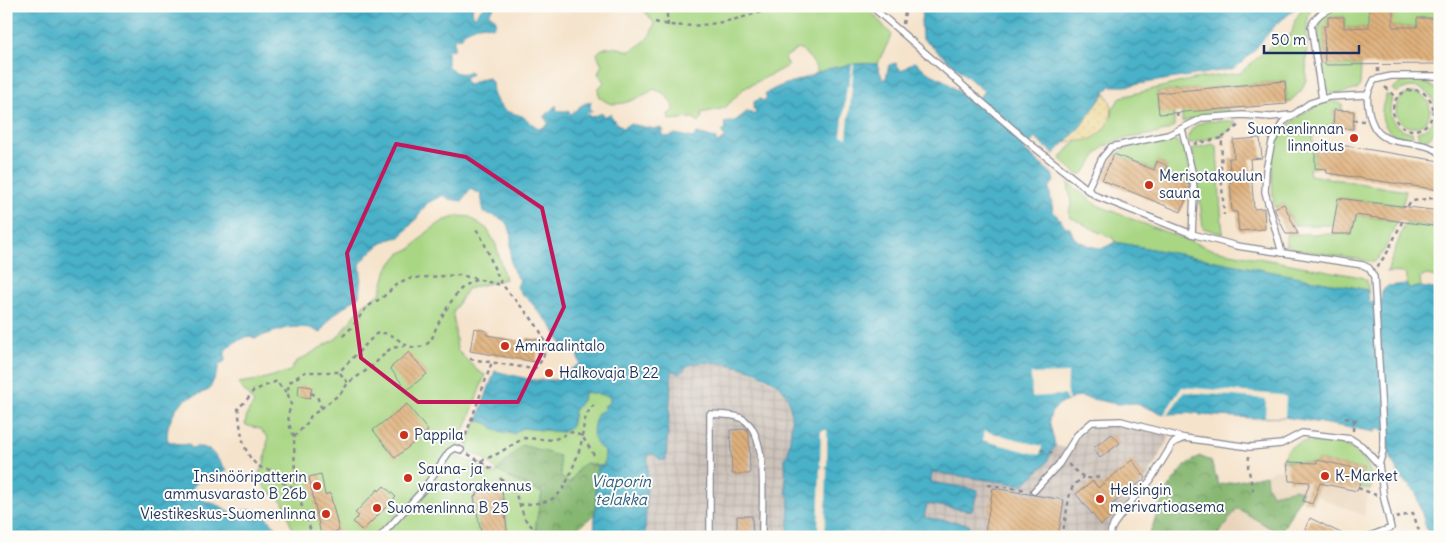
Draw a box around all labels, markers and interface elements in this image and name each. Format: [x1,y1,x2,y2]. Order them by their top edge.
scale bar [1264,22,1358,54]
text: 50 m [1271,30,1306,49]
place label: Suomenlinnan linnoitus [1247,119,1344,155]
marker: Suomenlinnan linnoitus [1348,132,1360,144]
place label: Merisotakoulun sauna [1159,166,1263,202]
marker: Merisotakoulun sauna [1143,179,1155,191]
place label: Amiraalintalo [515,336,605,355]
marker: Amiraalintalo [499,340,511,352]
place label: Halkovaja B 22 [559,363,659,382]
marker: Halkovaja B 22 [543,367,555,379]
place label: Pappila [414,425,464,444]
marker: Pappila [398,429,410,441]
place label: Sauna- ja varastorakennus [418,459,532,495]
place label: K-Market [1335,466,1398,485]
place label: Insinööripatterin ammusvarasto B 26b [164,467,307,503]
marker: K-Market [1319,470,1331,482]
water label: Viaporin telakka [591,471,652,509]
marker: Sauna- ja varastorakennus [402,472,414,484]
marker: Insinööripatterin ammusvarasto B 26b [311,480,323,492]
place label: Helsingin merivartioasema [1110,480,1225,516]
marker: Helsingin merivartioasema [1094,493,1106,505]
place label: Suomenlinna B 25 [387,498,509,517]
marker: Suomenlinna B 25 [371,502,383,514]
place label: Viestikeskus-Suomenlinna [140,504,316,523]
marker: Viestikeskus-Suomenlinna [320,508,332,520]

